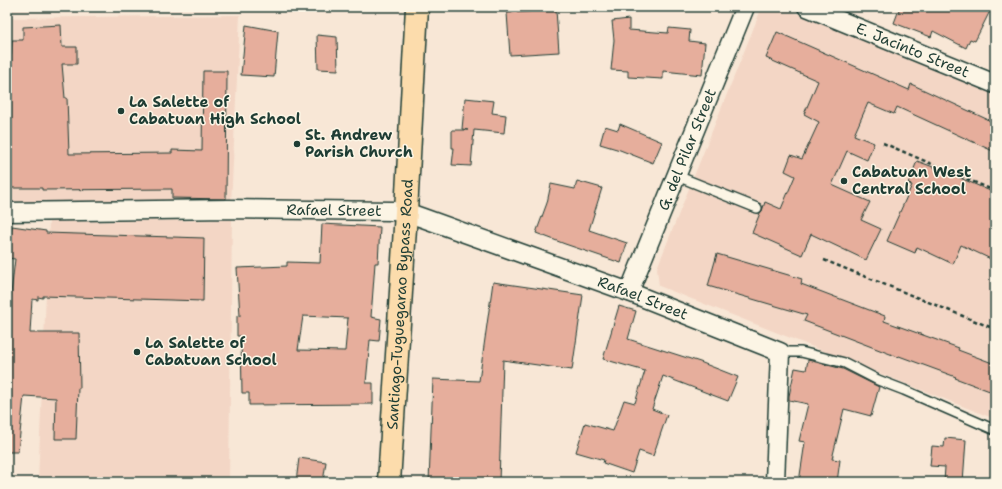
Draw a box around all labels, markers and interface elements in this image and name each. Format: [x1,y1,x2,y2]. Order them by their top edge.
street label: E. Jacinto Street [853,18,972,82]
street label: G. del Pilar Street [653,85,721,213]
place label: La Salette of Cabatuan High School [129,92,301,129]
marker: La Salette of Cabatuan High School [116,106,126,116]
place label: St. Andrew Parish Church [305,125,413,162]
marker: St. Andrew Parish Church [292,139,302,149]
place label: Cabatuan West Central School [852,162,971,199]
marker: Cabatuan West Central School [839,176,849,186]
street label: Santiago-Tuguegarao Bypass Road [382,178,418,430]
street label: Rafael Street [286,200,382,221]
street label: Rafael Street [595,272,691,324]
place label: La Salette of Cabatuan School [145,333,277,370]
marker: La Salette of Cabatuan School [132,347,142,357]

